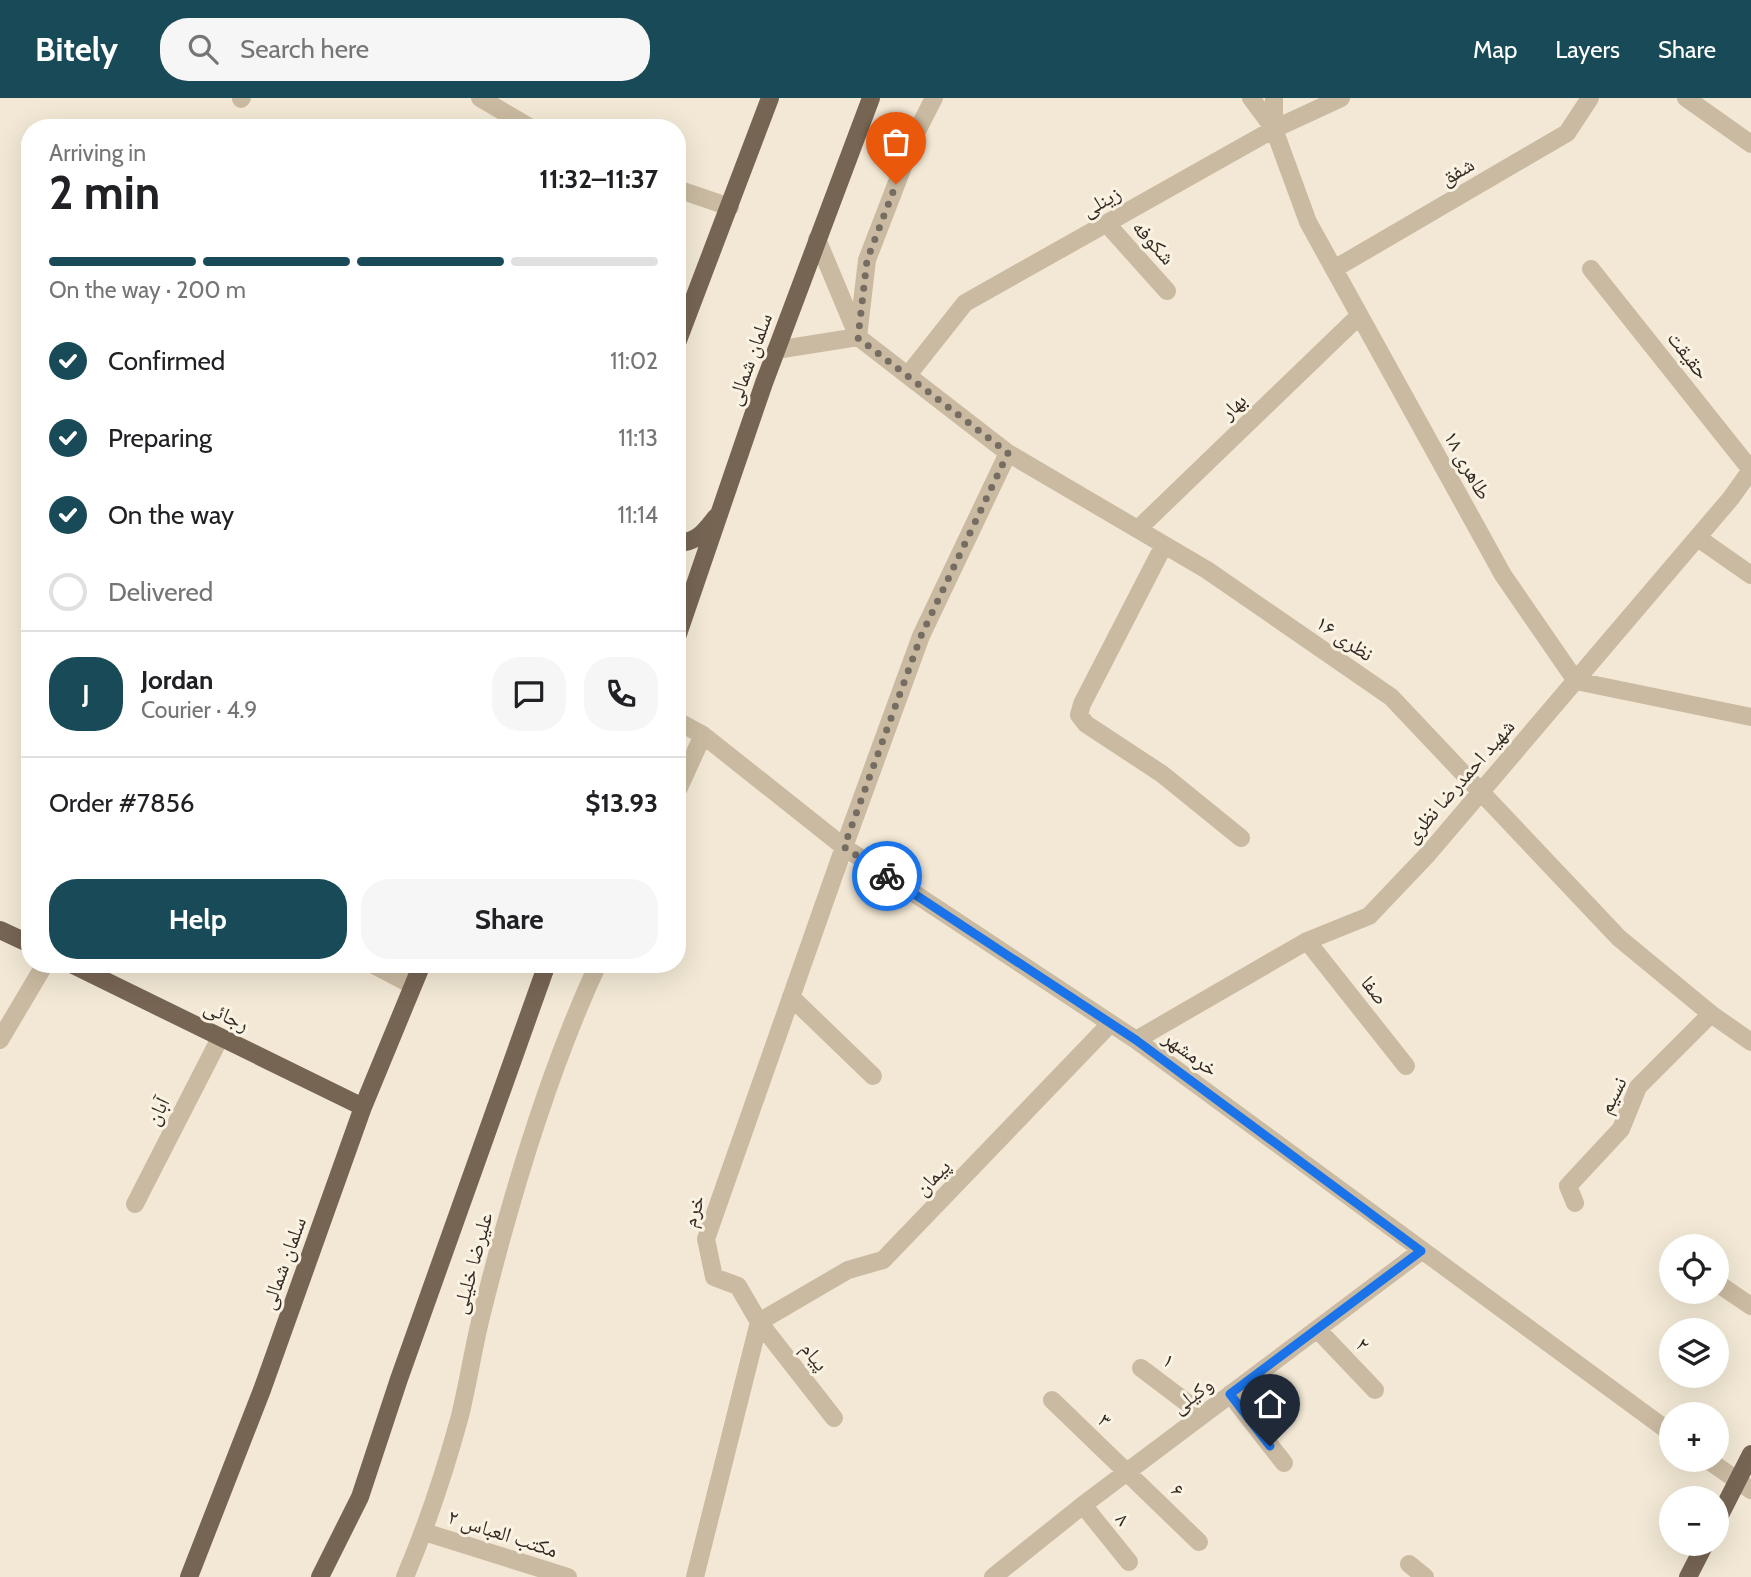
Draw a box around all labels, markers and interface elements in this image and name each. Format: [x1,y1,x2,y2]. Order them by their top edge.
search box [160,18,650,81]
text: Bitely [35,29,118,69]
icon: search [184,30,222,68]
text: Search here [240,33,369,65]
text: Map [1473,35,1517,64]
text: Layers [1555,35,1620,64]
text: Share [1658,35,1716,64]
pin [866,112,926,184]
icon: bag [877,123,915,161]
text: Arriving in [49,139,146,167]
street label: شفق [1435,151,1479,192]
text: 11:32–11:37 [539,163,658,195]
text: 2 min [49,165,160,221]
street label: زینلی [1077,180,1125,223]
street label: شکوفه [1127,214,1181,270]
text: On the way · 200 m [49,276,246,304]
street label: سلمان شمالی [721,309,778,409]
street label: حقیقت [1662,326,1716,384]
icon: check [49,342,87,380]
text: Confirmed [108,345,225,377]
text: 11:02 [610,347,658,375]
street label: بهار [1214,388,1251,425]
icon: check [49,419,87,457]
text: Preparing [108,422,212,454]
text: 11:13 [618,424,658,452]
street label: طاهری ۱۸ [1439,426,1497,504]
icon: check [49,496,87,534]
text: On the way [108,499,234,531]
text: 11:14 [617,501,658,529]
text: Delivered [108,576,213,608]
street label: نظری ۱۶ [1311,610,1379,666]
button: chat [492,657,566,731]
button: phone [584,657,658,731]
text: Jordan [141,664,213,696]
text: J [82,678,90,710]
text: Courier · 4.9 [141,696,257,724]
street label: شهید احمدرضا نظری [1398,714,1520,848]
text: Order #7856 [49,787,195,819]
text: $13.93 [585,787,658,819]
courier [852,841,922,911]
icon: bike [868,857,906,895]
button: Help [49,879,347,959]
button: Share [361,879,658,959]
street label: صفا [1356,971,1394,1009]
street label: رجائی [200,993,254,1037]
street label: خرمشهر [1158,1024,1223,1081]
street label: نسیم [1592,1072,1634,1119]
street label: آبان [139,1092,175,1129]
street label: پیمان [909,1154,955,1201]
street label: خرم [676,1192,712,1231]
street label: علیرضا خلیلی [446,1209,499,1317]
street label: سلمان شمالی [255,1213,312,1313]
map controls [1659,1234,1729,1556]
button: locate [1659,1234,1729,1304]
button: layers [1659,1318,1729,1388]
street label: ۲ [1351,1332,1375,1356]
street label: پیام [794,1336,834,1377]
street label: ۱ [1158,1347,1180,1373]
street label: وکیلی [1166,1371,1218,1420]
pin [1240,1374,1300,1446]
icon: home [1251,1385,1289,1423]
button: + [1659,1402,1729,1472]
street label: ۳ [1093,1408,1117,1432]
street label: ۶ [1166,1478,1190,1502]
button: − [1659,1486,1729,1556]
street label: مکتب العباس ۲ [445,1504,561,1563]
street label: ۸ [1110,1507,1136,1531]

